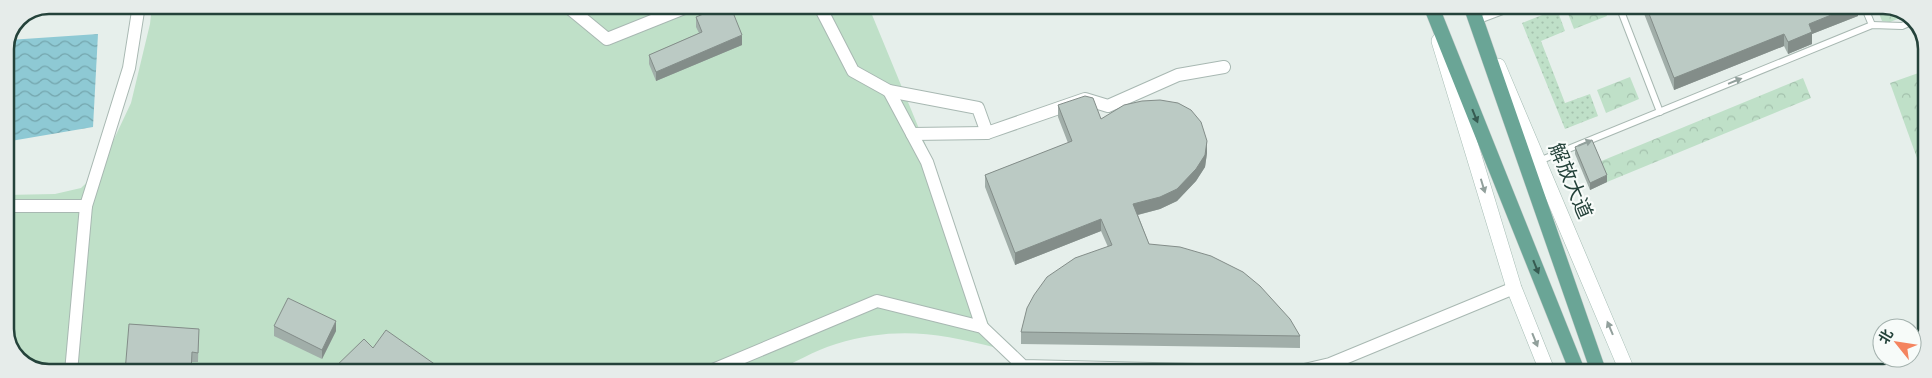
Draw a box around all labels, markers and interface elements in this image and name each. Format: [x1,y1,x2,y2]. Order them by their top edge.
one-way arrow [1728,77,1743,85]
one-way arrow [1471,109,1479,124]
one-way arrow [1577,139,1592,146]
street label: 解放大道 [1545,140,1596,222]
one-way arrow [1479,179,1487,194]
one-way arrow [1532,260,1540,274]
north arrow [1872,318,1922,368]
one-way arrow [1605,321,1613,335]
text: 北 [1876,327,1896,347]
one-way arrow [1531,333,1539,347]

